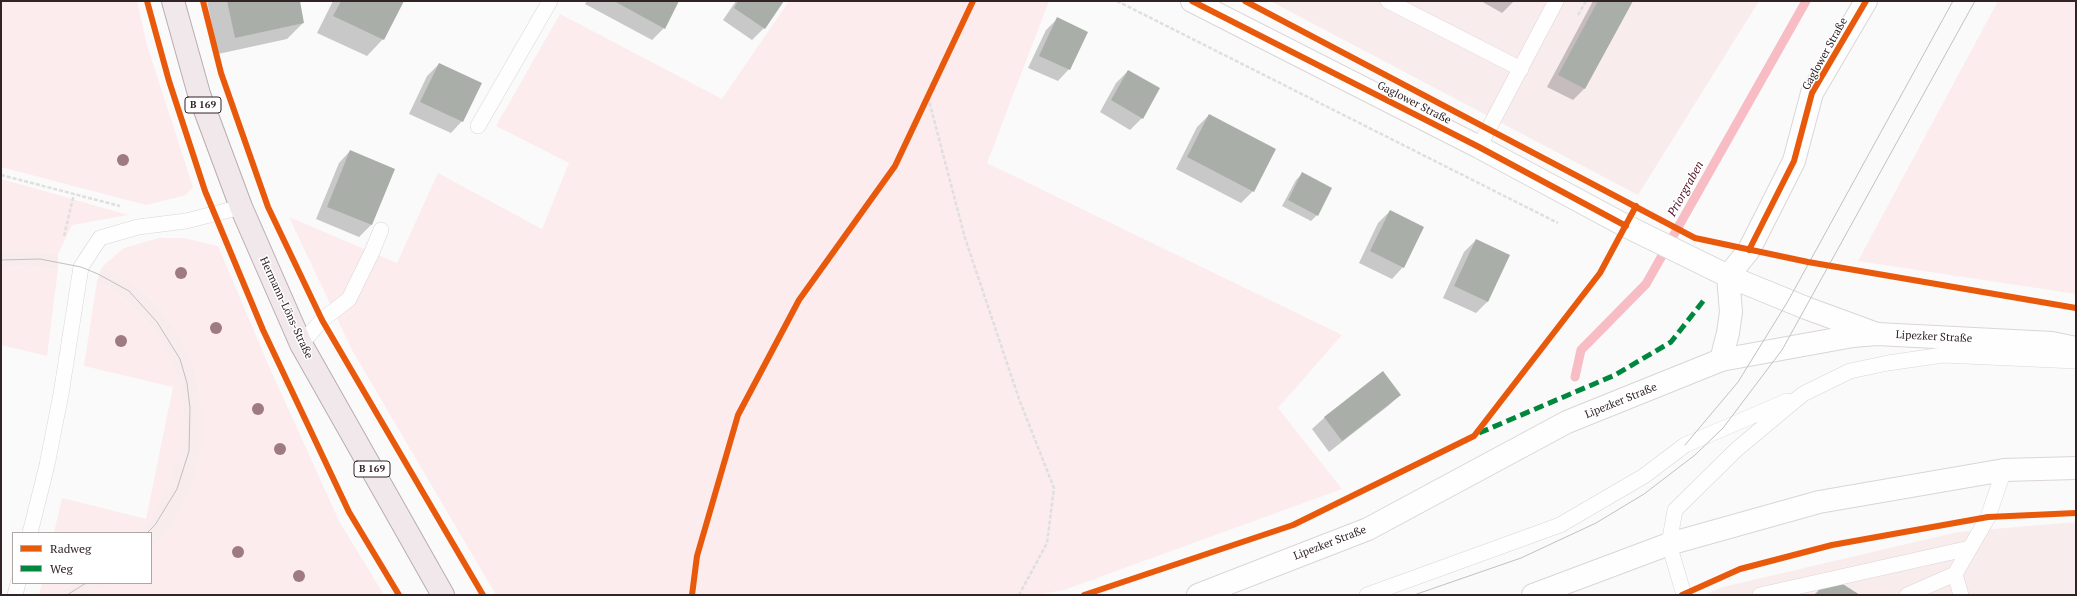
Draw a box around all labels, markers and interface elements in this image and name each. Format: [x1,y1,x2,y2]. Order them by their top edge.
street label: Gaglower Straße [1800,15,1850,93]
street label: Gaglower Straße [1375,79,1453,127]
road number: B 169 [185,97,221,113]
water label: Priorgraben [1665,159,1707,219]
street label: Hermann-Löns-Straße [257,255,315,361]
street label: Lipezker Straße [1895,328,1973,346]
street label: Lipezker Straße [1583,381,1659,421]
road number: B 169 [354,461,390,477]
street label: Lipezker Straße [1292,523,1368,563]
legend [12,532,152,584]
text: Radweg [50,541,91,556]
text: Weg [50,561,73,576]

